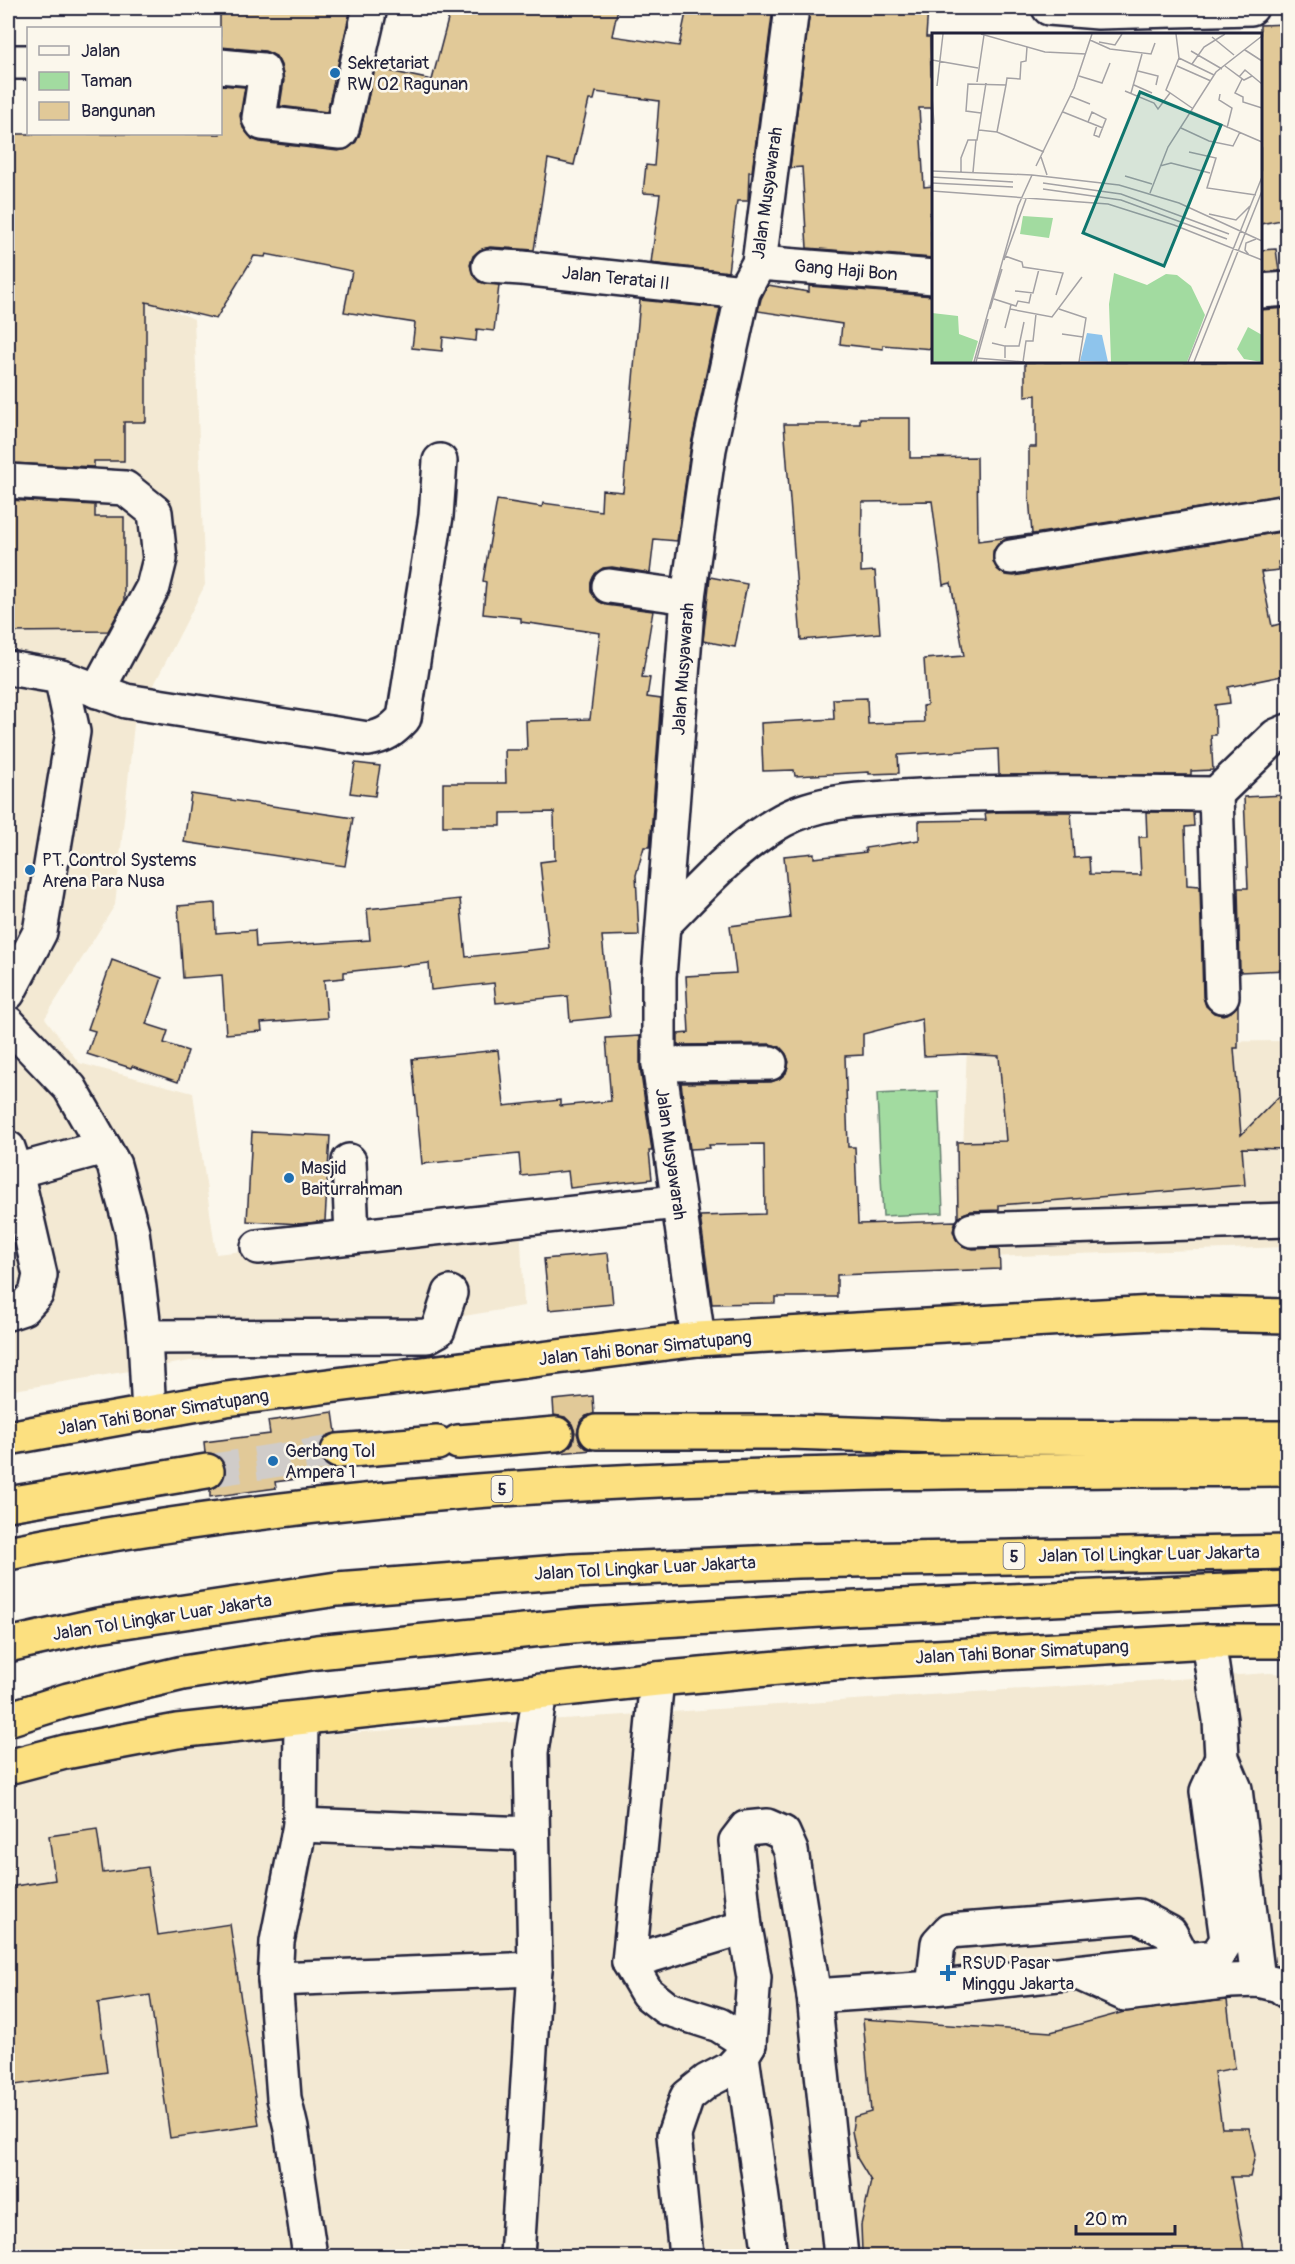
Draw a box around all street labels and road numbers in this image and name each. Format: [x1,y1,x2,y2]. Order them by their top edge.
street label: Jalan Musyawarah [747,126,788,261]
street label: Gang Haji Bon [793,255,899,286]
street label: Jalan Teratai II [561,261,671,296]
street label: Jalan Musyawarah [667,602,700,736]
street label: Jalan Musyawarah [650,1087,691,1222]
street label: Jalan Tahi Bonar Simatupang [538,1326,753,1371]
street label: Jalan Tahi Bonar Simatupang [56,1384,270,1441]
road number: 5 [492,1476,512,1502]
street label: Jalan Tol Lingkar Luar Jakarta [1038,1541,1260,1568]
road number: 5 [1004,1543,1024,1569]
street label: Jalan Tol Lingkar Luar Jakarta [534,1551,756,1586]
street label: Jalan Tol Lingkar Luar Jakarta [51,1589,273,1646]
street label: Jalan Tahi Bonar Simatupang [915,1635,1129,1670]

